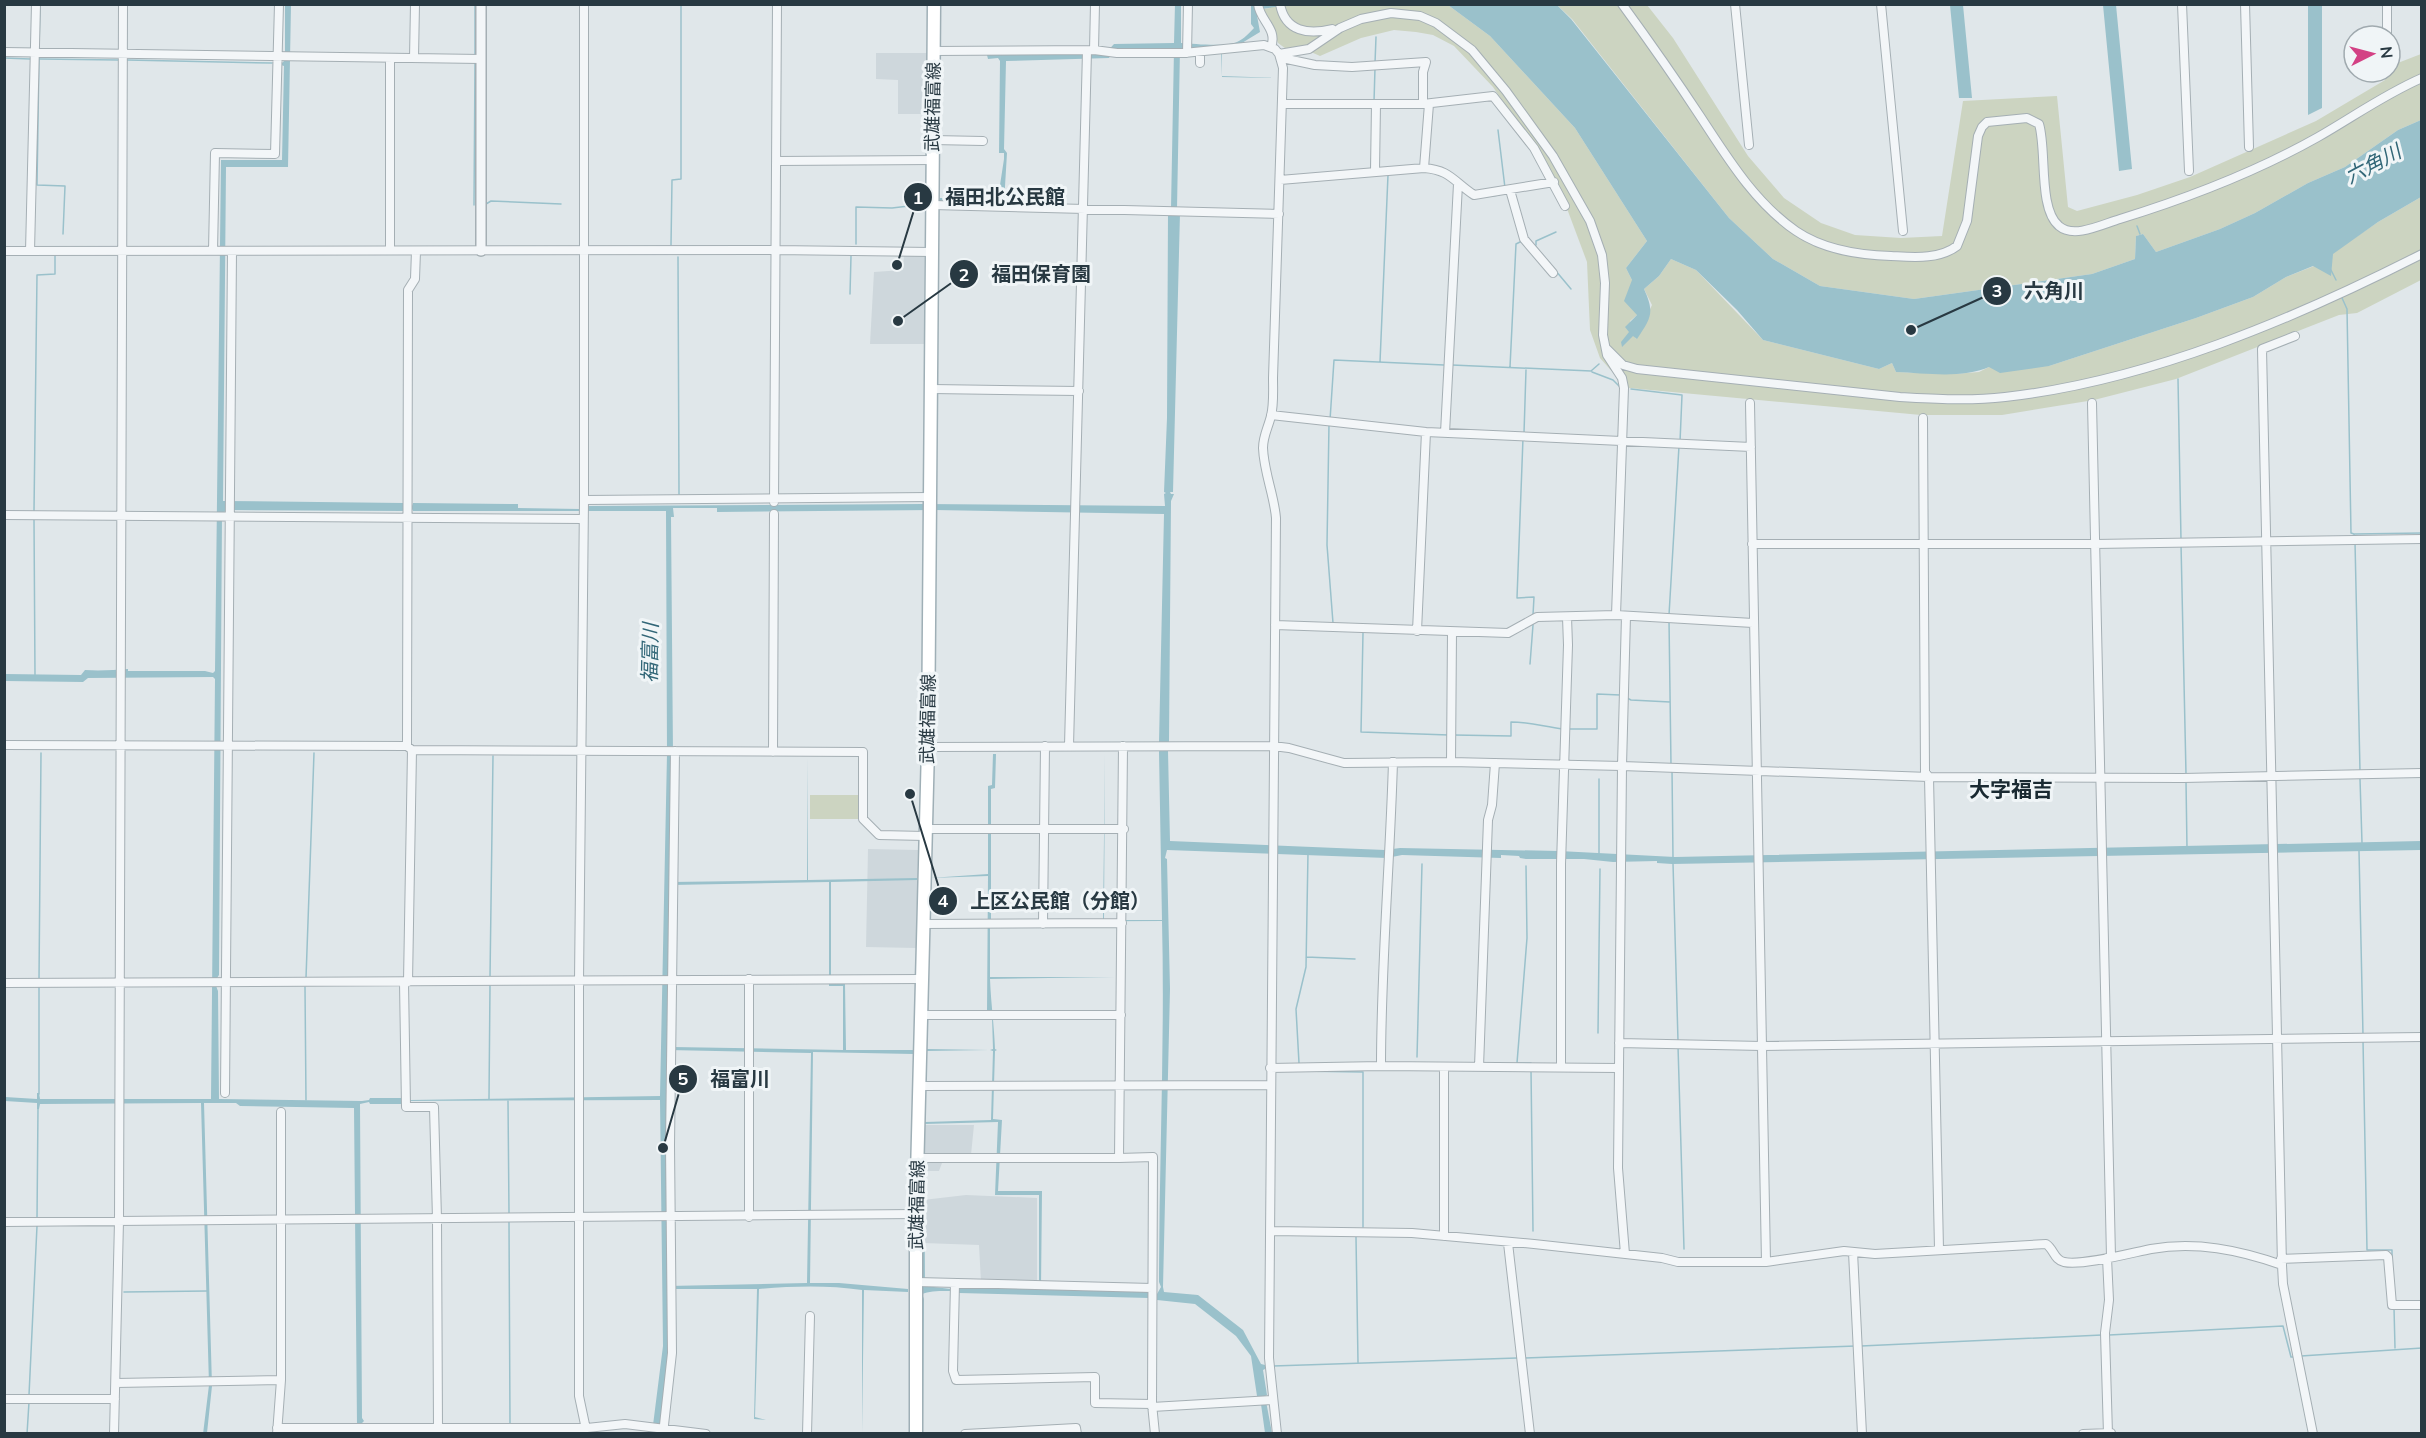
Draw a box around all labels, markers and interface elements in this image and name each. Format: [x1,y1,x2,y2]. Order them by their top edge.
north arrow [2342,24,2402,84]
text: N [2376,45,2397,59]
street label: 武雄福富線 [920,62,945,152]
water label: 六角川 [2340,137,2407,189]
callout: 福田北公民館 [903,178,1077,216]
text: 福田北公民館 [945,184,1065,209]
text: 1 [913,186,923,209]
callout: 福田保育園 [949,255,1103,293]
text: 福田保育園 [991,261,1091,286]
text: 2 [959,263,969,286]
callout: 六角川 [1982,272,2096,310]
text: 六角川 [2024,278,2084,303]
text: 3 [1992,279,2002,302]
water label: 福富川 [636,621,663,683]
street label: 武雄福富線 [915,674,940,764]
district label: 大字福吉 [1969,776,2053,802]
callout: 上区公民館（分館） [928,882,1162,920]
text: 上区公民館（分館） [970,888,1150,913]
text: 4 [938,889,949,912]
callout: 福富川 [668,1060,782,1098]
text: 福富川 [710,1066,770,1091]
text: 5 [678,1067,689,1090]
street label: 武雄福富線 [904,1160,929,1250]

